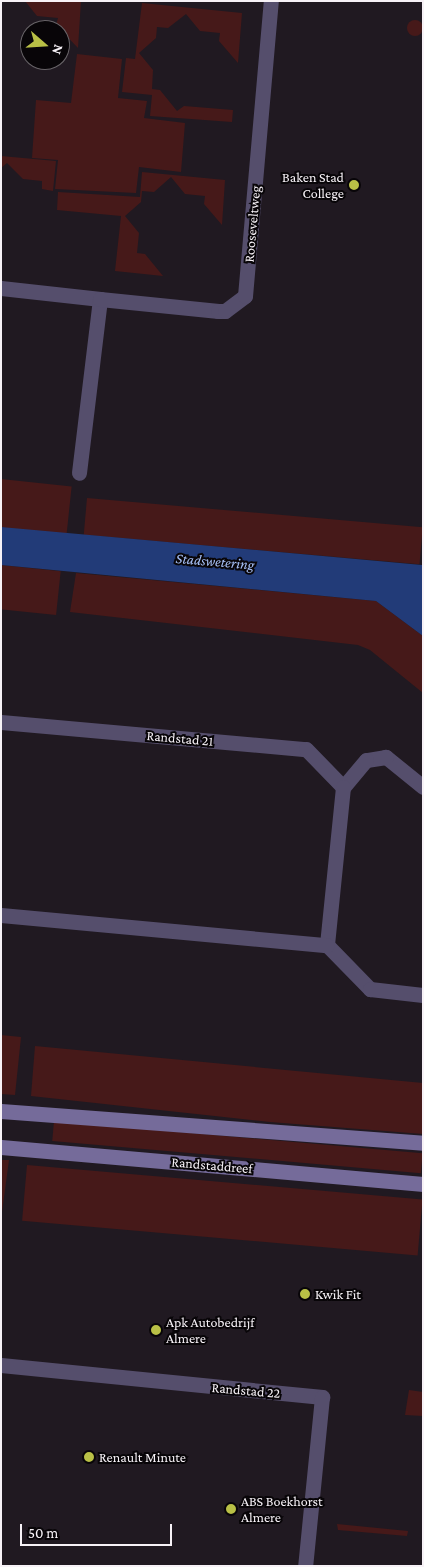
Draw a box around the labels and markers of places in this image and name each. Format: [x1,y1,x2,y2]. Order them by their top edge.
place label: Baken Stad College [282,169,344,202]
marker: Baken Stad College [348,179,360,191]
place label: Kwik Fit [315,1286,361,1302]
marker: Kwik Fit [299,1288,311,1300]
place label: Apk Autobedrijf Almere [166,1314,254,1346]
marker: Apk Autobedrijf Almere [150,1324,162,1336]
place label: Renault Minute [99,1449,186,1465]
marker: Renault Minute [83,1451,95,1463]
place label: ABS Boekhorst Almere [241,1493,323,1525]
marker: ABS Boekhorst Almere [225,1503,237,1515]

